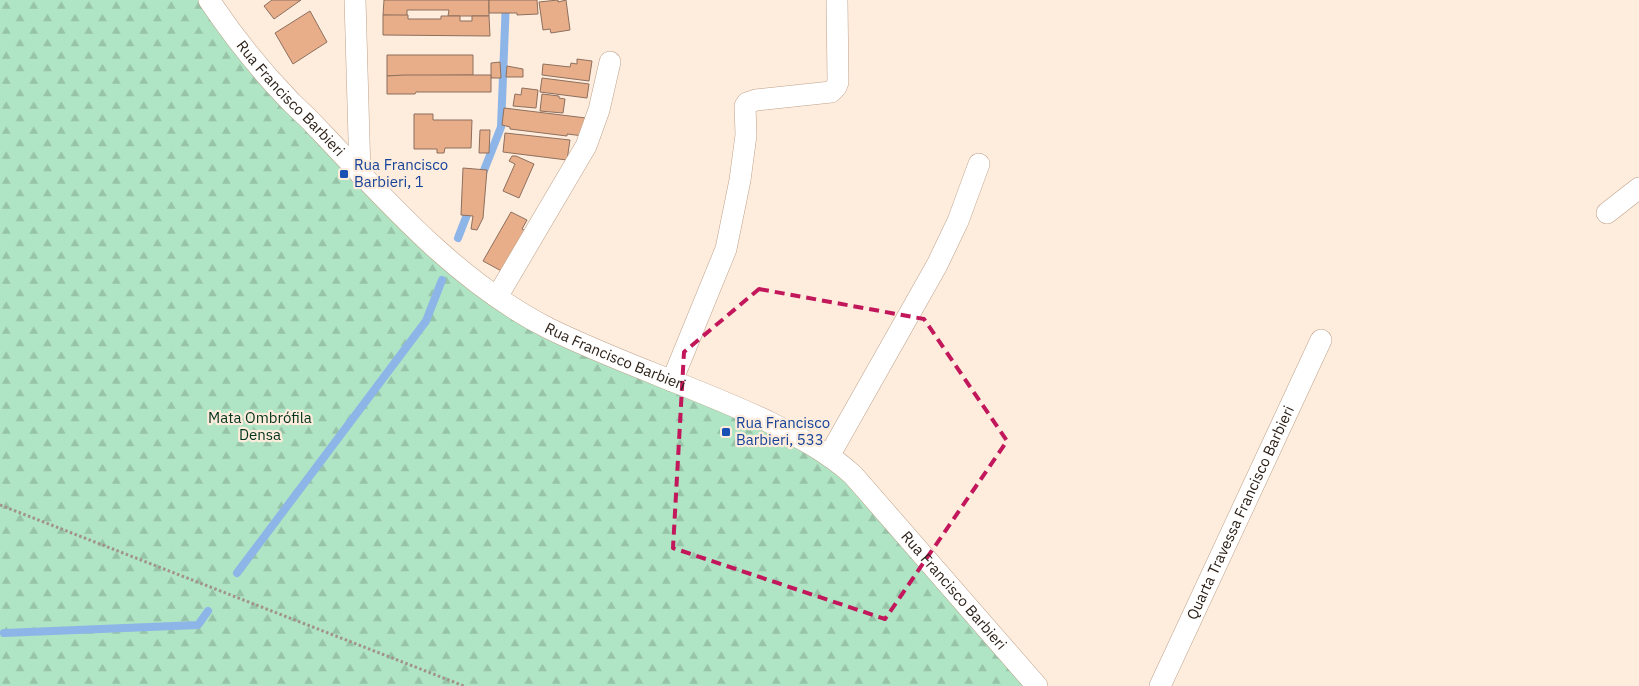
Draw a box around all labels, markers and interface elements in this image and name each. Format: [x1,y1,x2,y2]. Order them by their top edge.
street label: Rua Francisco Barbieri [233,36,349,160]
place label: Rua Francisco Barbieri, 1 [354,155,448,191]
marker: Rua Francisco Barbieri, 1 [338,168,350,180]
street label: Rua Francisco Barbieri [542,318,689,394]
street label: Quarta Travessa Francisco Barbieri [1182,403,1298,623]
park label: Mata Ombrófila Densa [208,408,312,444]
place label: Rua Francisco Barbieri, 533 [736,413,830,449]
marker: Rua Francisco Barbieri, 533 [720,426,732,438]
street label: Rua Francisco Barbieri [897,527,1011,653]

